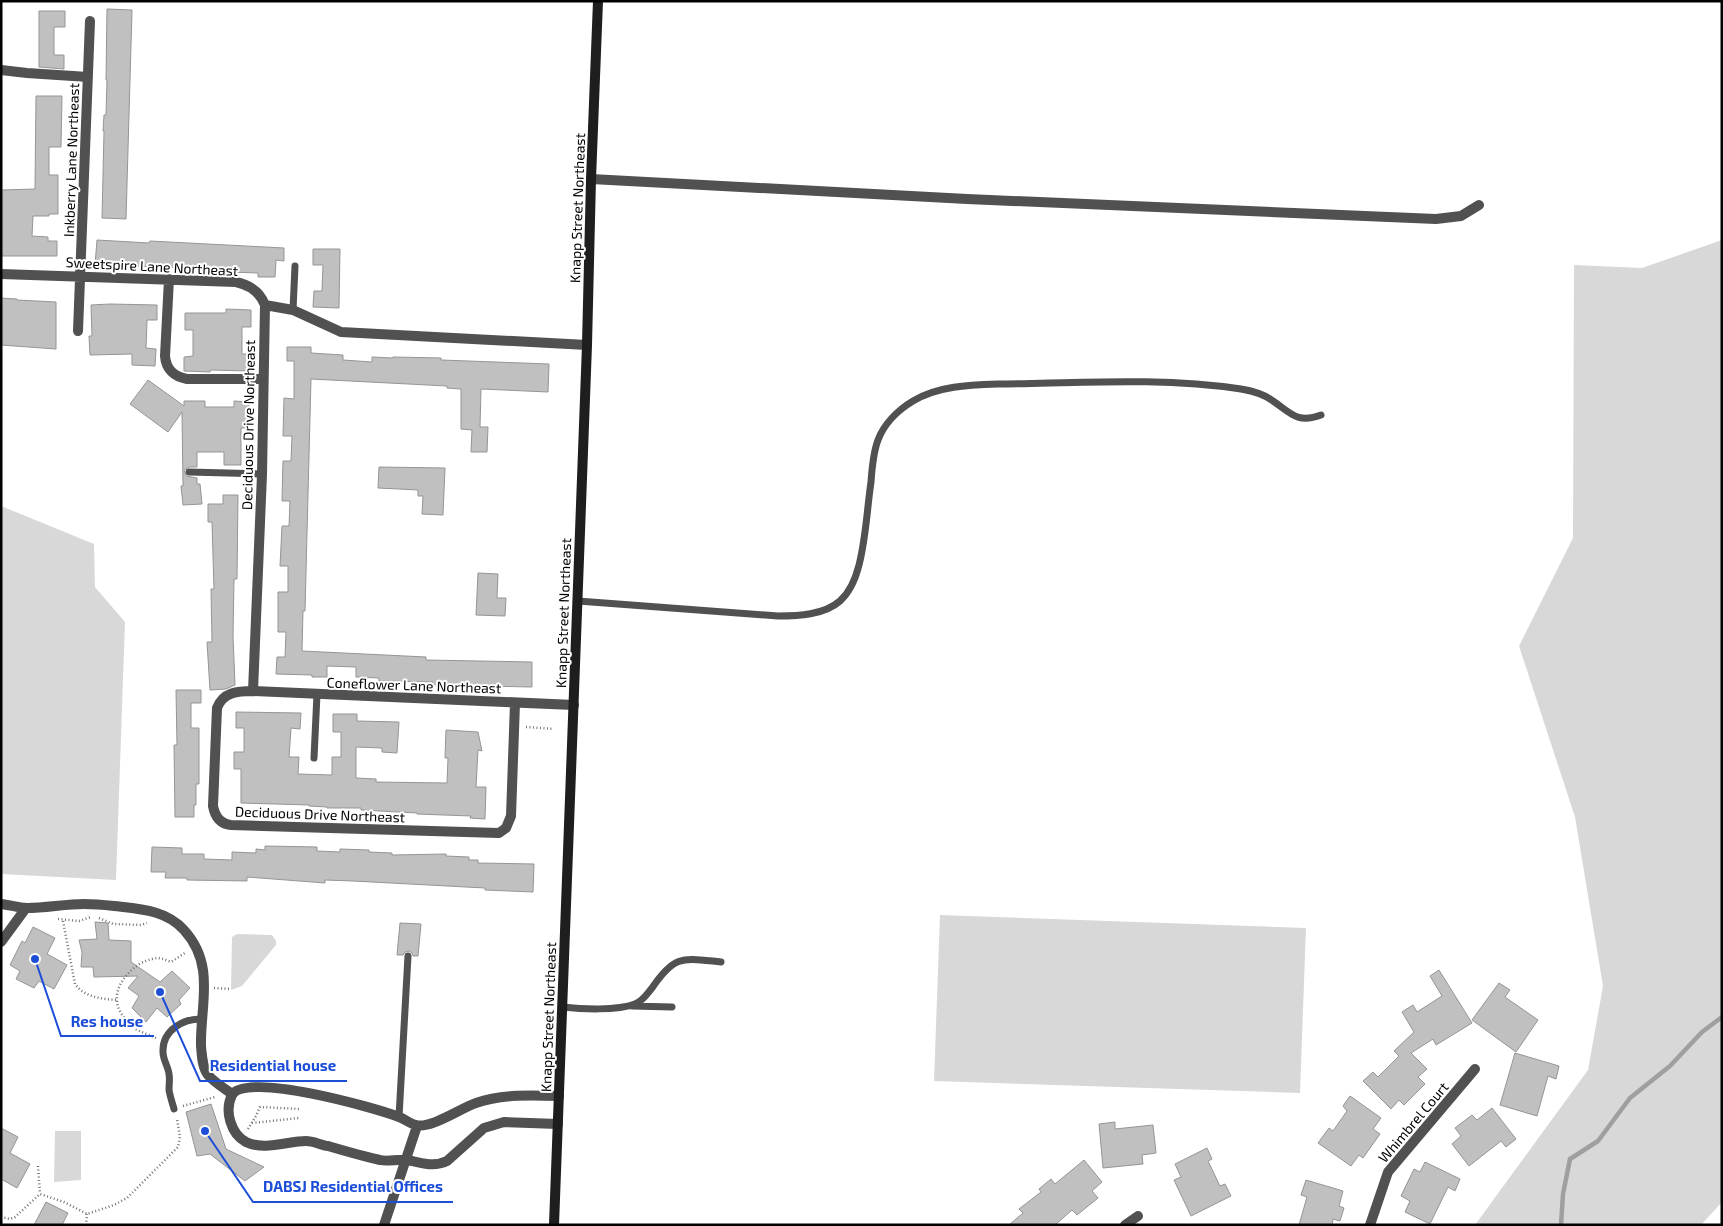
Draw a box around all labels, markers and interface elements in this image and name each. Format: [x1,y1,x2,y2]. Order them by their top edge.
street label: Inkberry Lane Northeast [60,83,82,237]
street label: Knapp Street Northeast [566,133,588,283]
street label: Sweetspire Lane Northeast [65,253,239,279]
street label: Deciduous Drive Northeast [238,340,258,510]
street label: Knapp Street Northeast [552,538,574,688]
street label: Coneflower Lane Northeast [326,673,502,697]
street label: Deciduous Drive Northeast [235,803,405,825]
street label: Knapp Street Northeast [537,942,559,1092]
callout: Res house [61,1006,154,1036]
text: Res house [71,1012,143,1030]
callout: Residential house [200,1051,347,1081]
text: Residential house [210,1056,336,1074]
street label: Whimbrel Court [1374,1078,1452,1166]
callout: DABSJ Residential Offices [253,1172,453,1202]
text: DABSJ Residential Offices [263,1177,443,1195]

